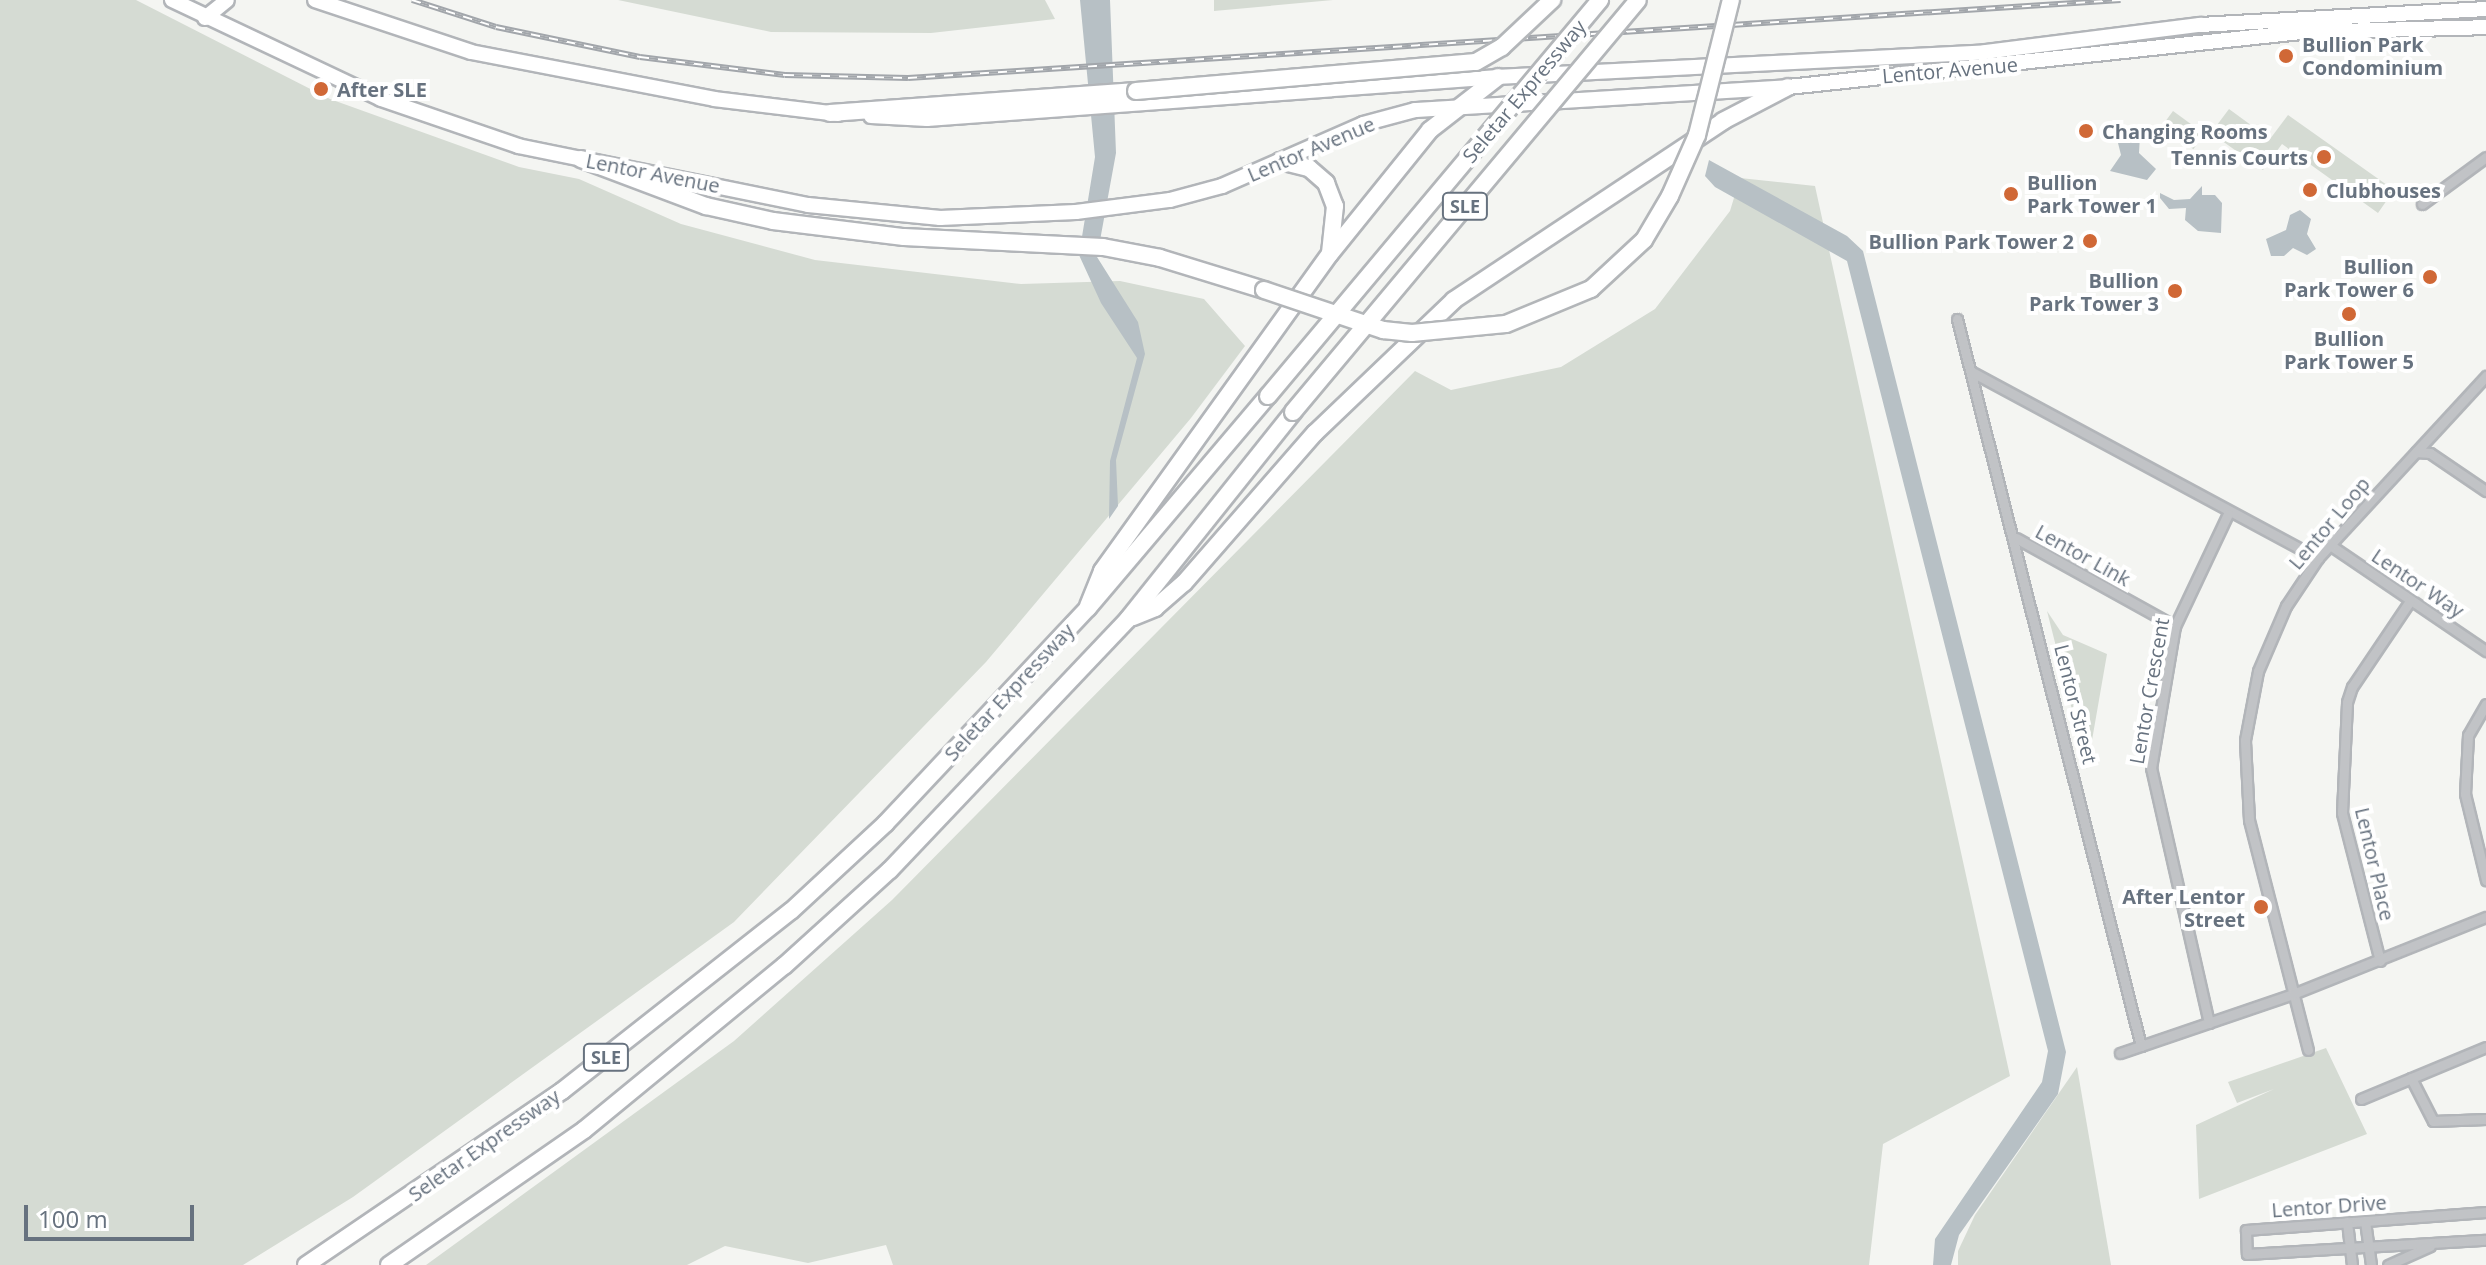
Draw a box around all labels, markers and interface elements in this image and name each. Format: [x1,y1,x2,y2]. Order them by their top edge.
street label: Seletar Expressway [1457,15,1591,167]
place label: Bullion Park Condominium [2302,32,2443,79]
marker: Bullion Park Condominium [2277,47,2295,65]
street label: Lentor Avenue [1881,52,2019,88]
place label: After SLE [337,77,427,101]
marker: After SLE [312,80,330,98]
street label: Lentor Avenue [1244,111,1378,187]
place label: Changing Rooms [2102,119,2268,143]
marker: Changing Rooms [2077,122,2095,140]
place label: Tennis Courts [2171,145,2308,169]
street label: Lentor Avenue [584,148,722,198]
marker: Tennis Courts [2315,148,2333,166]
place label: Bullion Park Tower 1 [2027,170,2157,217]
place label: Clubhouses [2326,178,2441,202]
marker: Clubhouses [2301,181,2319,199]
marker: Bullion Park Tower 1 [2002,185,2020,203]
road number: SLE [1441,192,1489,220]
place label: Bullion Park Tower 2 [1868,229,2074,253]
marker: Bullion Park Tower 2 [2081,232,2099,250]
place label: Bullion Park Tower 6 [2284,254,2414,301]
place label: Bullion Park Tower 3 [2029,268,2159,315]
marker: Bullion Park Tower 6 [2421,268,2439,286]
marker: Bullion Park Tower 3 [2166,282,2184,300]
marker: Bullion Park Tower 5 [2340,305,2358,323]
place label: Bullion Park Tower 5 [2284,326,2414,373]
street label: Lentor Loop [2283,472,2375,574]
street label: Lentor Link [2031,519,2135,591]
street label: Lentor Way [2367,543,2469,623]
street label: Lentor Crescent [2124,616,2174,766]
street label: Seletar Expressway [939,618,1079,766]
street label: Lentor Street [2050,642,2102,766]
street label: Lentor Place [2350,805,2400,923]
place label: After Lentor Street [2122,884,2245,931]
marker: After Lentor Street [2252,898,2270,916]
road number: SLE [582,1043,630,1071]
street label: Seletar Expressway [404,1084,564,1206]
scale bar [28,1189,198,1239]
street label: Lentor Drive [2271,1190,2387,1222]
text: 100 m [38,1202,108,1235]

